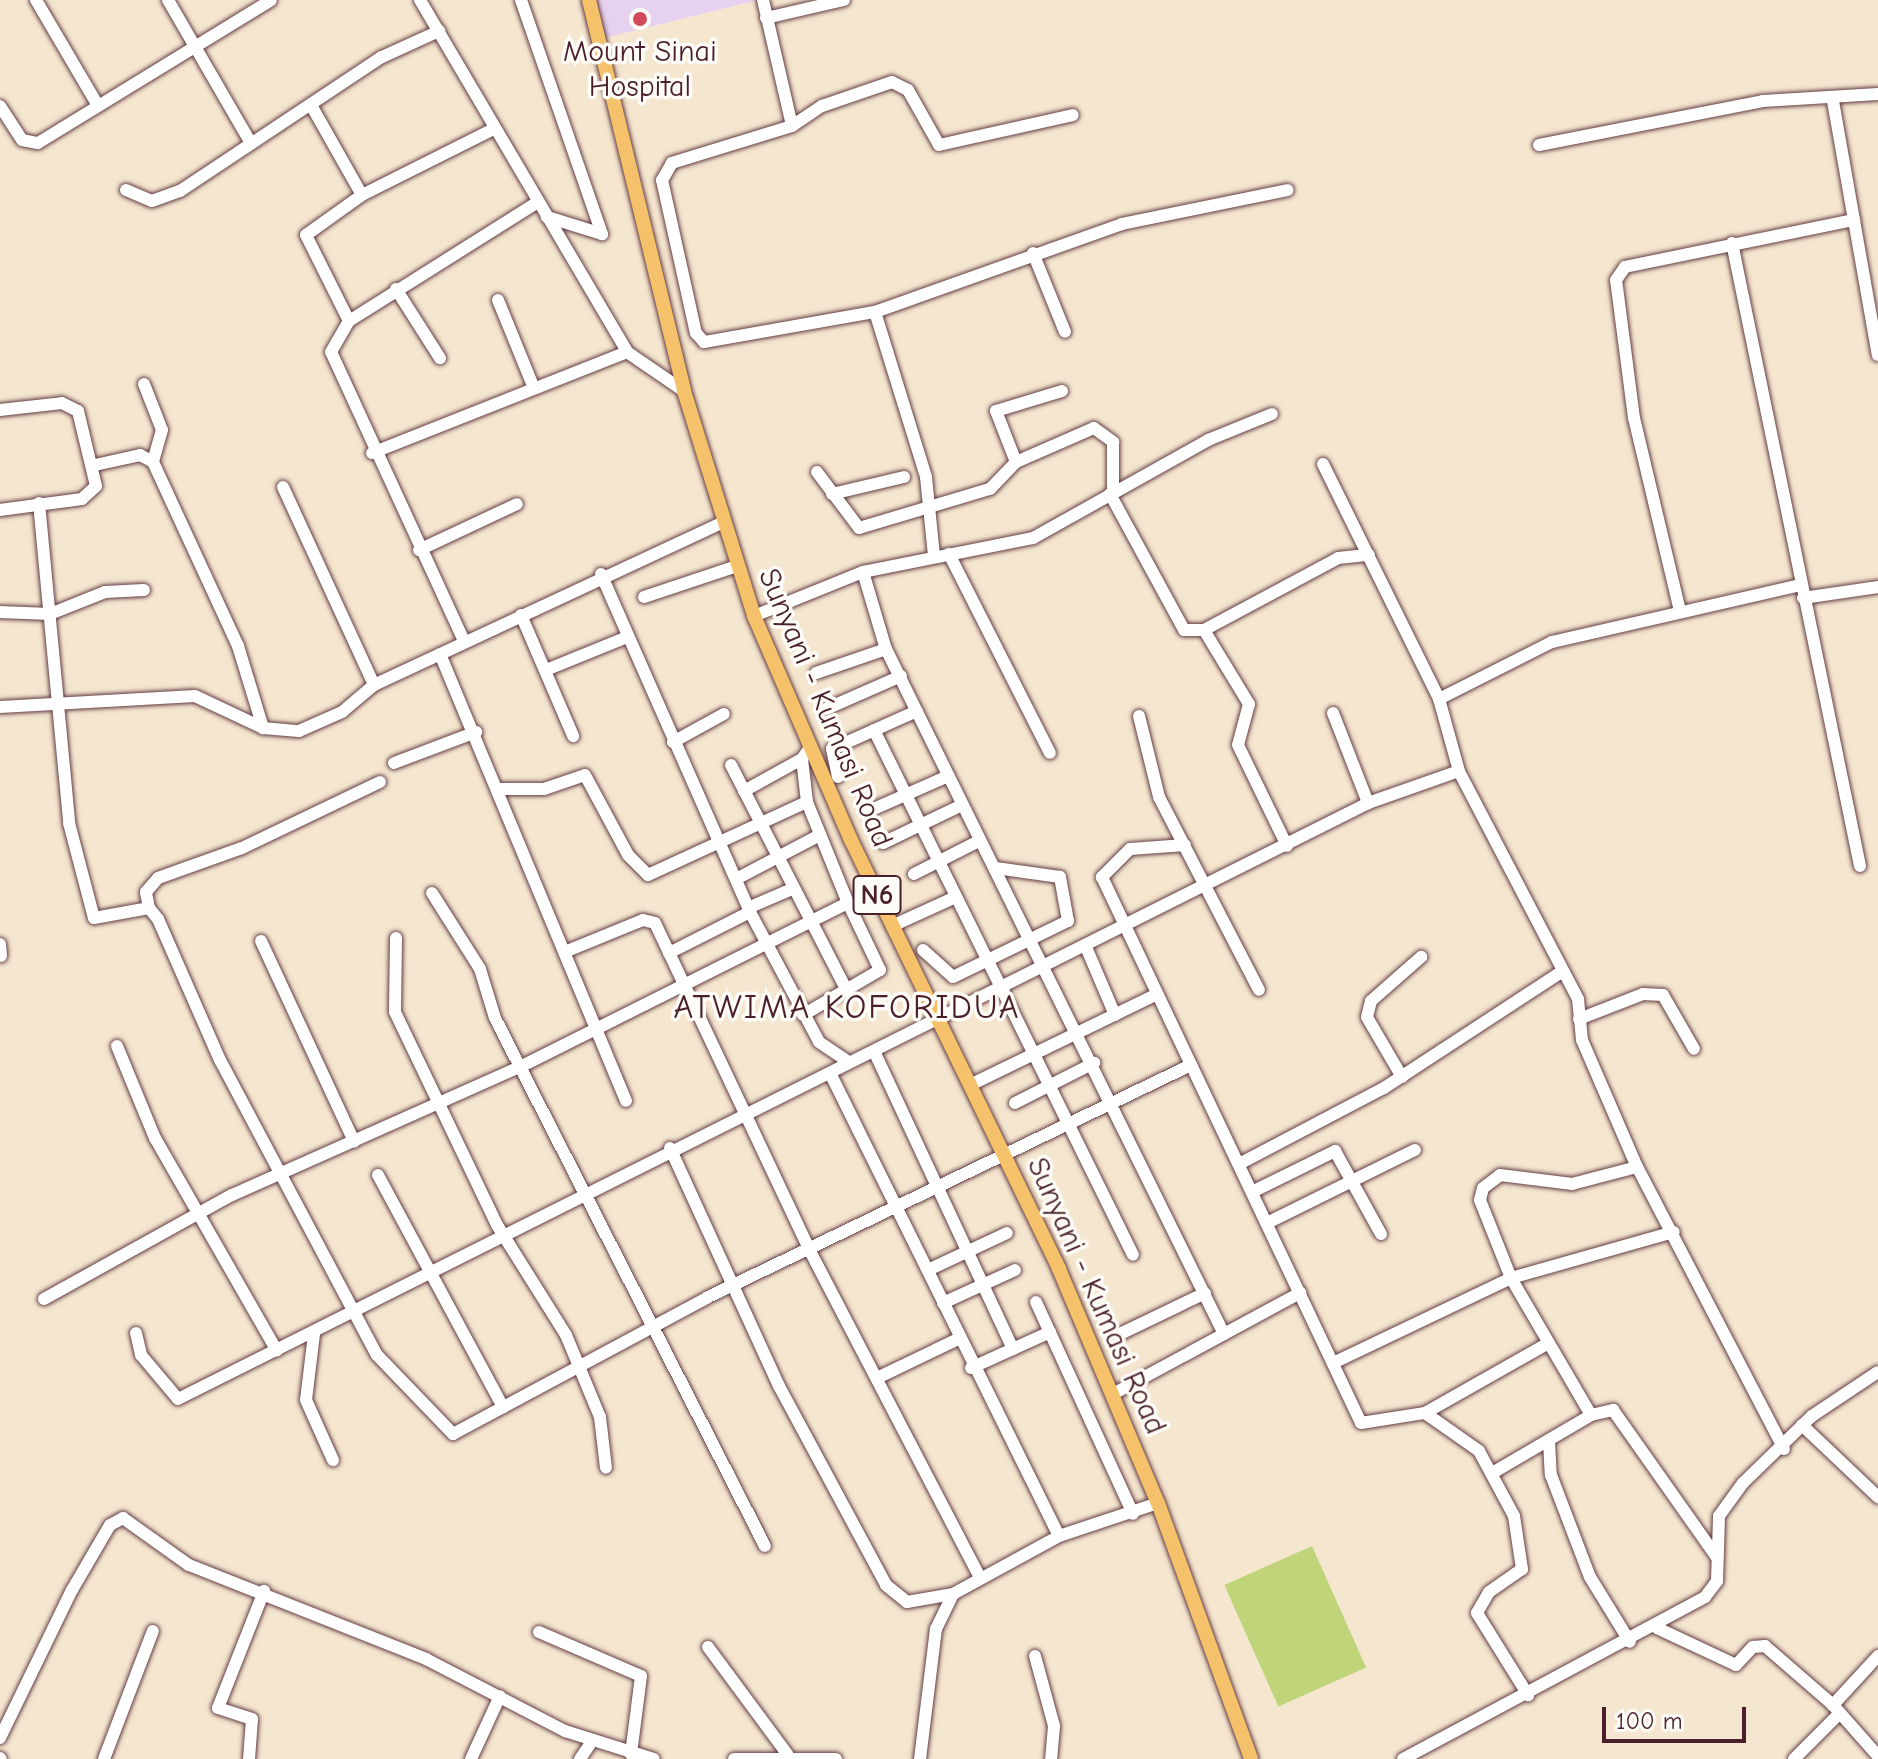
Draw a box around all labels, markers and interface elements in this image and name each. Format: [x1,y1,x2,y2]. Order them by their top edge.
marker: Mount Sinai Hospital [629,8,651,30]
place label: Mount Sinai Hospital [563,34,717,104]
street label: Sunyani - Kumasi Road [750,563,900,853]
road number: N6 [851,871,903,919]
district label: ATWIMA KOFORIDUA [673,988,1021,1028]
street label: Sunyani - Kumasi Road [1019,1152,1173,1440]
scale bar [1606,1691,1750,1741]
text: 100 m [1616,1707,1683,1735]

